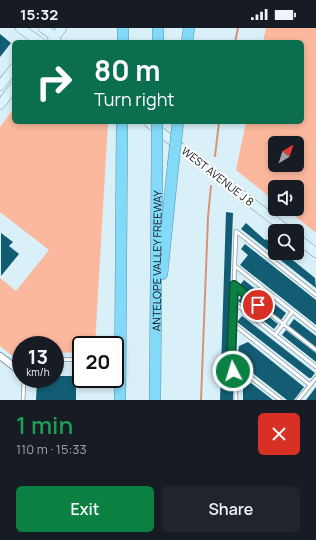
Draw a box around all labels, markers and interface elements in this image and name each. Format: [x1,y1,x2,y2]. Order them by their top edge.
text: 15:32 [20,4,58,25]
text: 80 m [94,51,160,89]
icon: right [28,56,80,108]
text: Turn right [94,87,175,111]
north arrow [268,136,304,172]
map controls [268,136,304,260]
street label: WEST AVENUE J 8 [179,143,257,209]
button: sound [268,180,304,216]
street label: ANTELOPE VALLEY FREEWAY [148,190,164,332]
button: search [268,224,304,260]
pin [241,288,275,322]
icon: arrive [247,294,269,316]
speed limit sign: 20 [72,336,124,388]
text: 13 [28,343,48,370]
position arrow [212,350,254,392]
text: km/h [26,365,50,379]
text: 1 min [16,408,73,441]
button: close [258,413,300,455]
text: 110 m · 15:33 [16,440,87,458]
button: Exit [16,486,154,532]
button: Share [162,486,300,532]

